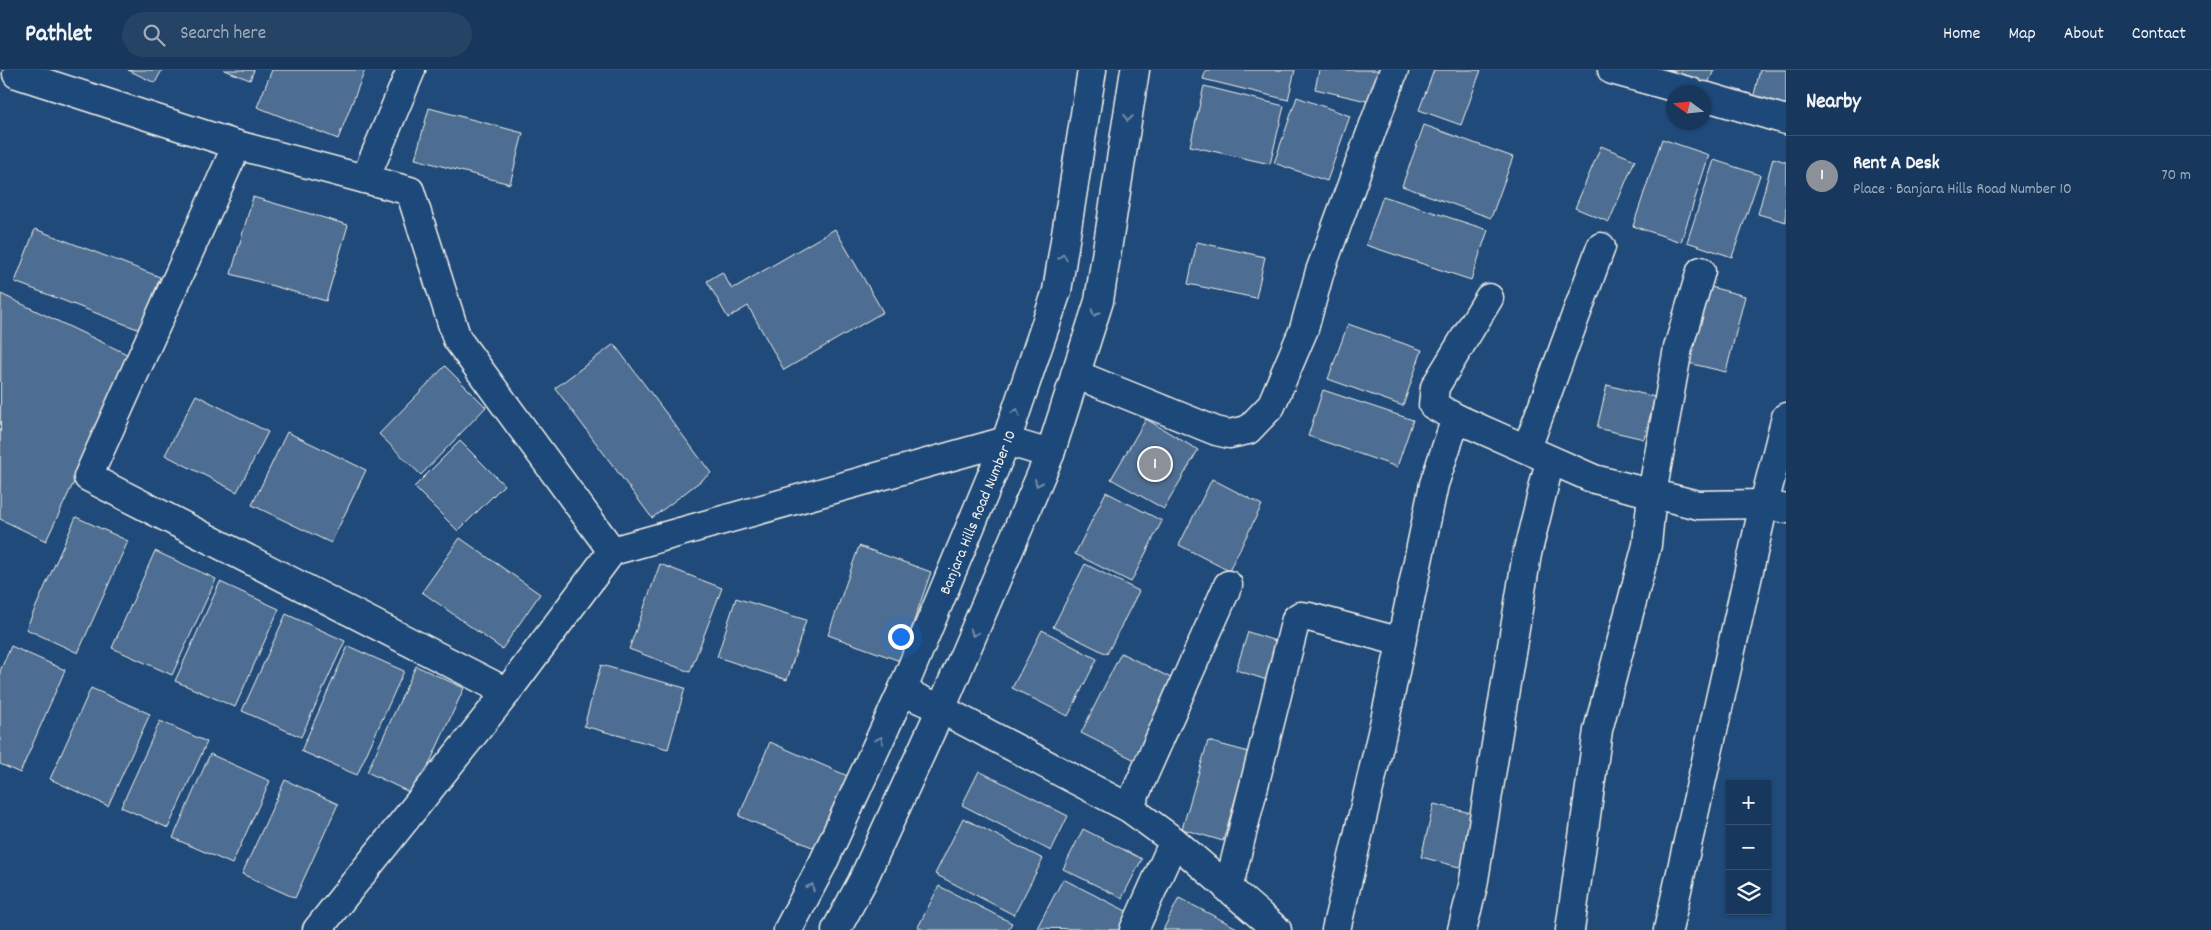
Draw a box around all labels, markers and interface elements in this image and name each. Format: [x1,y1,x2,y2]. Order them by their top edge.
search box [122,12,472,57]
text: Pathlet [25,18,92,52]
icon: search [140,21,168,49]
text: Search here [180,21,266,48]
text: Home [1943,22,1980,47]
text: Map [2008,22,2036,47]
text: About [2064,22,2104,47]
text: Contact [2132,22,2186,47]
north arrow [1666,85,1711,130]
text: Nearby [1806,88,1861,118]
one-way arrow [1123,114,1133,123]
text: Rent A Desk [1853,151,1939,178]
text: 1 [1820,164,1824,187]
text: 70 m [2161,164,2191,187]
text: Place · Banjara Hills Road Number 10 [1853,178,2072,201]
one-way arrow [1057,253,1067,261]
one-way arrow [1091,308,1101,316]
one-way arrow [1010,408,1020,417]
street label: Banjara Hills Road Number 10 [934,427,1023,598]
pin: 1 [1139,445,1171,483]
one-way arrow [1034,478,1045,487]
your location [888,624,914,650]
one-way arrow [969,628,979,636]
one-way arrow [873,736,884,745]
map controls [1726,780,1771,915]
button: + [1726,780,1771,825]
button: − [1726,825,1771,870]
button: layers [1726,870,1771,915]
one-way arrow [804,883,814,892]

